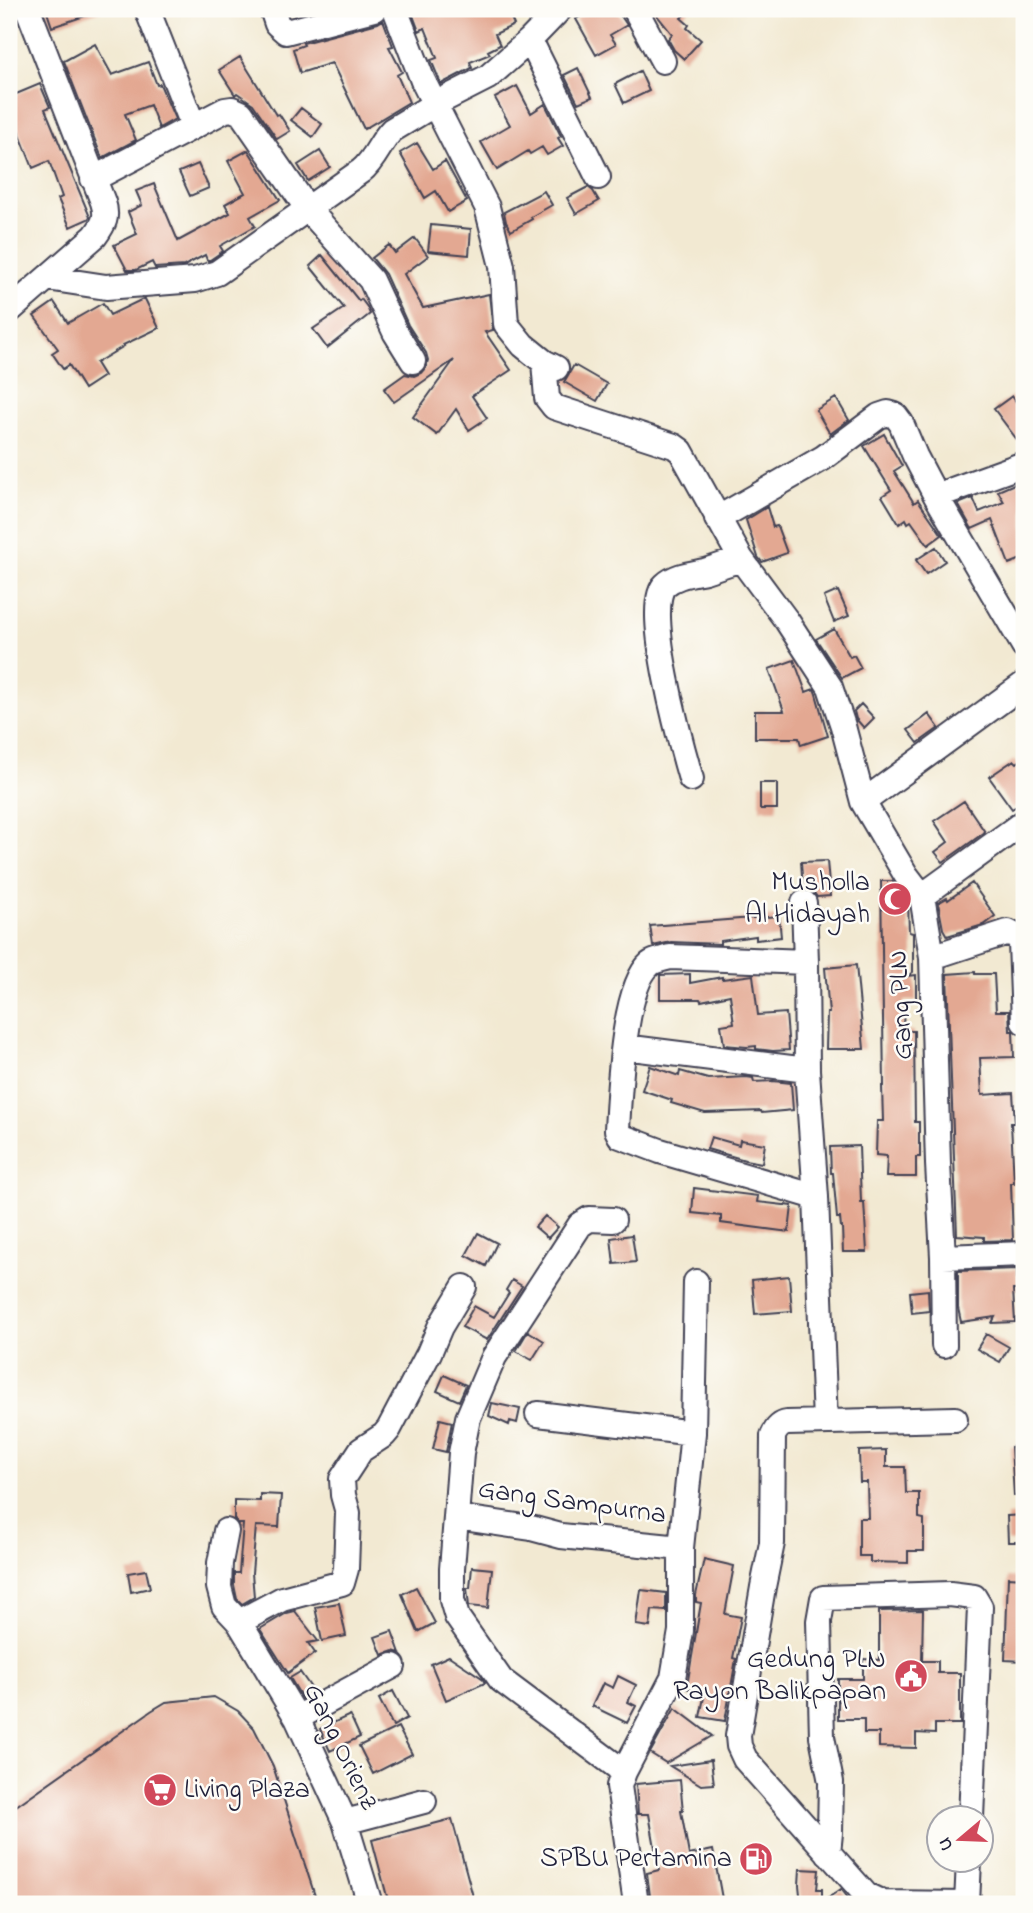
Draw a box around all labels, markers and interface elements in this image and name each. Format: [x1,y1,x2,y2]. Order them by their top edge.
place label: Musholla Al Hidayah [745,863,870,936]
mosque icon: Musholla Al Hidayah [876,880,914,918]
street label: Gang PLN [879,949,925,1061]
street label: Gang Sampurna [475,1469,669,1537]
place label: Gedung PLN Rayon Balikpapan [673,1640,886,1713]
public building icon: Gedung PLN Rayon Balikpapan [892,1657,930,1695]
street label: Gang Orienz [292,1677,388,1817]
place label: Living Plaza [184,1770,310,1811]
supermarket icon: Living Plaza [141,1771,179,1809]
north arrow [925,1804,995,1874]
text: U [932,1834,961,1854]
place label: SPBU Pertamina [540,1839,732,1880]
fuel station icon: SPBU Pertamina [737,1840,775,1878]

